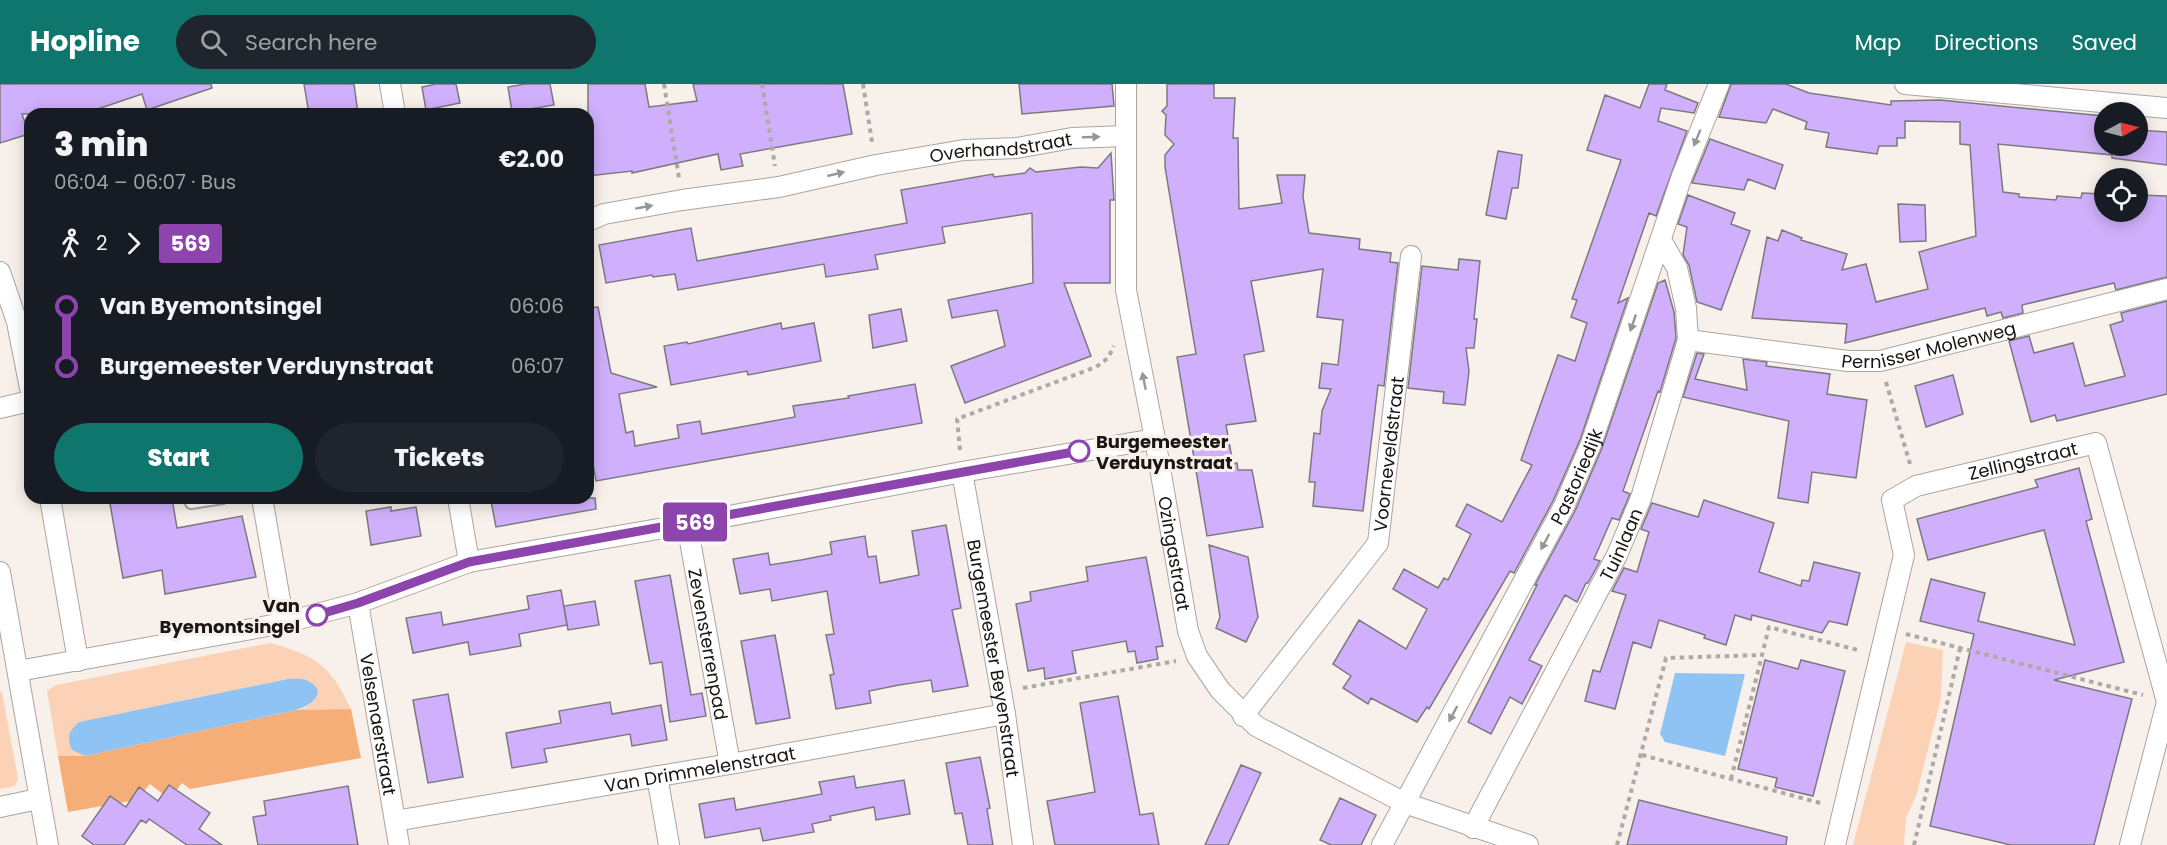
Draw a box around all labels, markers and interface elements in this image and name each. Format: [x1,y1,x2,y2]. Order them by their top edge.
search box [176,15,596,69]
text: Hopline [30,22,140,61]
icon: search [197,26,230,59]
text: Search here [245,27,377,58]
text: Map [1855,28,1901,57]
text: Directions [1934,28,2038,57]
text: Saved [2071,28,2137,57]
north arrow [2094,102,2148,156]
map controls [2094,102,2148,222]
text: 3 min [54,121,148,168]
street label: Overhandstraat [928,126,1074,168]
one-way arrow [1692,130,1702,148]
one-way arrow [1082,133,1101,142]
text: €2.00 [499,144,564,175]
text: 06:04 – 06:07 · Bus [54,168,236,196]
one-way arrow [827,168,846,178]
button: locate [2094,168,2148,222]
one-way arrow [635,202,654,211]
icon: walk [54,227,87,260]
icon: forward [117,227,150,260]
text: 2 [96,229,108,257]
text: 569 [171,229,210,258]
text: Van Byemontsingel [100,291,322,322]
text: 06:06 [509,292,564,320]
one-way arrow [1628,314,1637,332]
street label: Pernisser Molenweg [1840,315,2019,374]
text: Burgemeester Verduynstraat [100,351,433,382]
text: 06:07 [511,352,564,380]
one-way arrow [1139,372,1148,391]
street label: Voorneveldstraat [1367,375,1410,533]
button: Start [54,423,303,492]
button: Tickets [315,423,564,492]
street label: Pastoriedijk [1544,424,1608,529]
place label: Burgemeester Verduynstraat [1096,429,1233,475]
street label: Zellingstraat [1966,435,2080,486]
marker: Burgemeester Verduynstraat [1068,440,1090,462]
street label: Ozingastraat [1153,494,1197,613]
line badge: 569 [660,502,730,542]
street label: Tuinlaan [1593,504,1648,585]
text: 569 [675,508,715,537]
one-way arrow [1540,534,1550,551]
street label: Burgemeester Beyenstraat [962,537,1026,779]
street label: Zevensterrenpad [683,566,734,722]
place label: Van Byemontsingel [160,593,300,639]
marker: Van Byemontsingel [306,604,328,626]
street label: Velsenaerstraat [354,651,403,797]
one-way arrow [1448,706,1458,723]
street label: Van Drimmelenstraat [602,740,797,798]

